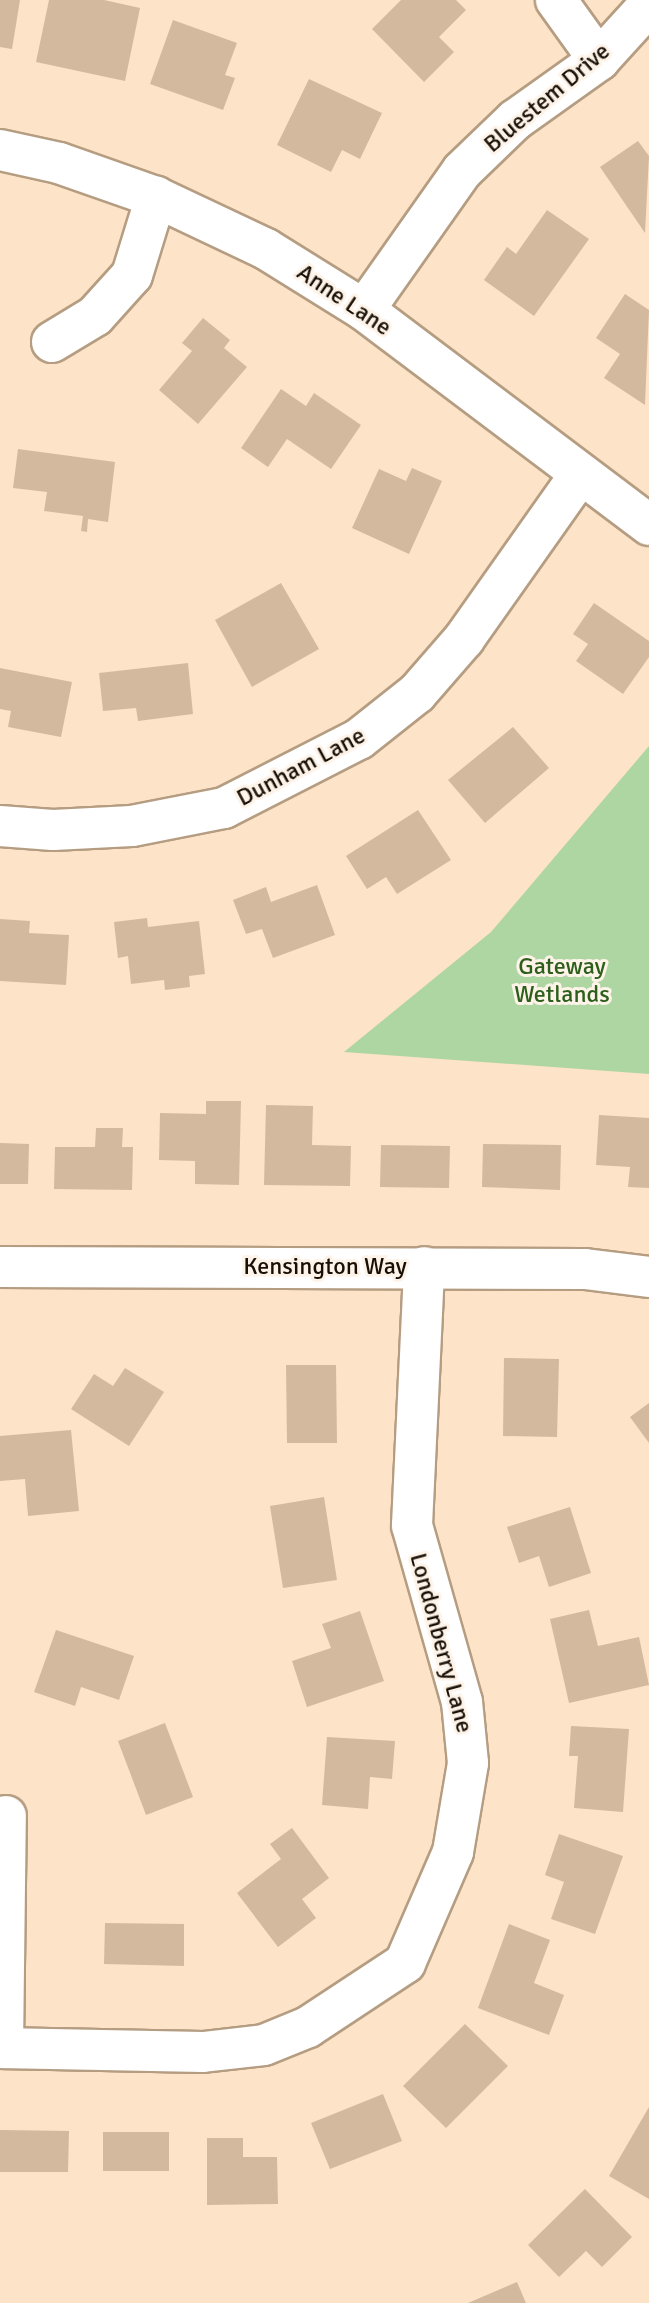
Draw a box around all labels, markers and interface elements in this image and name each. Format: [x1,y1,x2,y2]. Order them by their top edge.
street label: Bluestem Drive [478,37,616,159]
street label: Anne Lane [291,258,397,342]
street label: Dunham Lane [232,721,370,813]
park label: Gateway Wetlands [514,953,610,1009]
street label: Kensington Way [243,1253,407,1281]
street label: Londonberry Lane [403,1550,479,1736]

